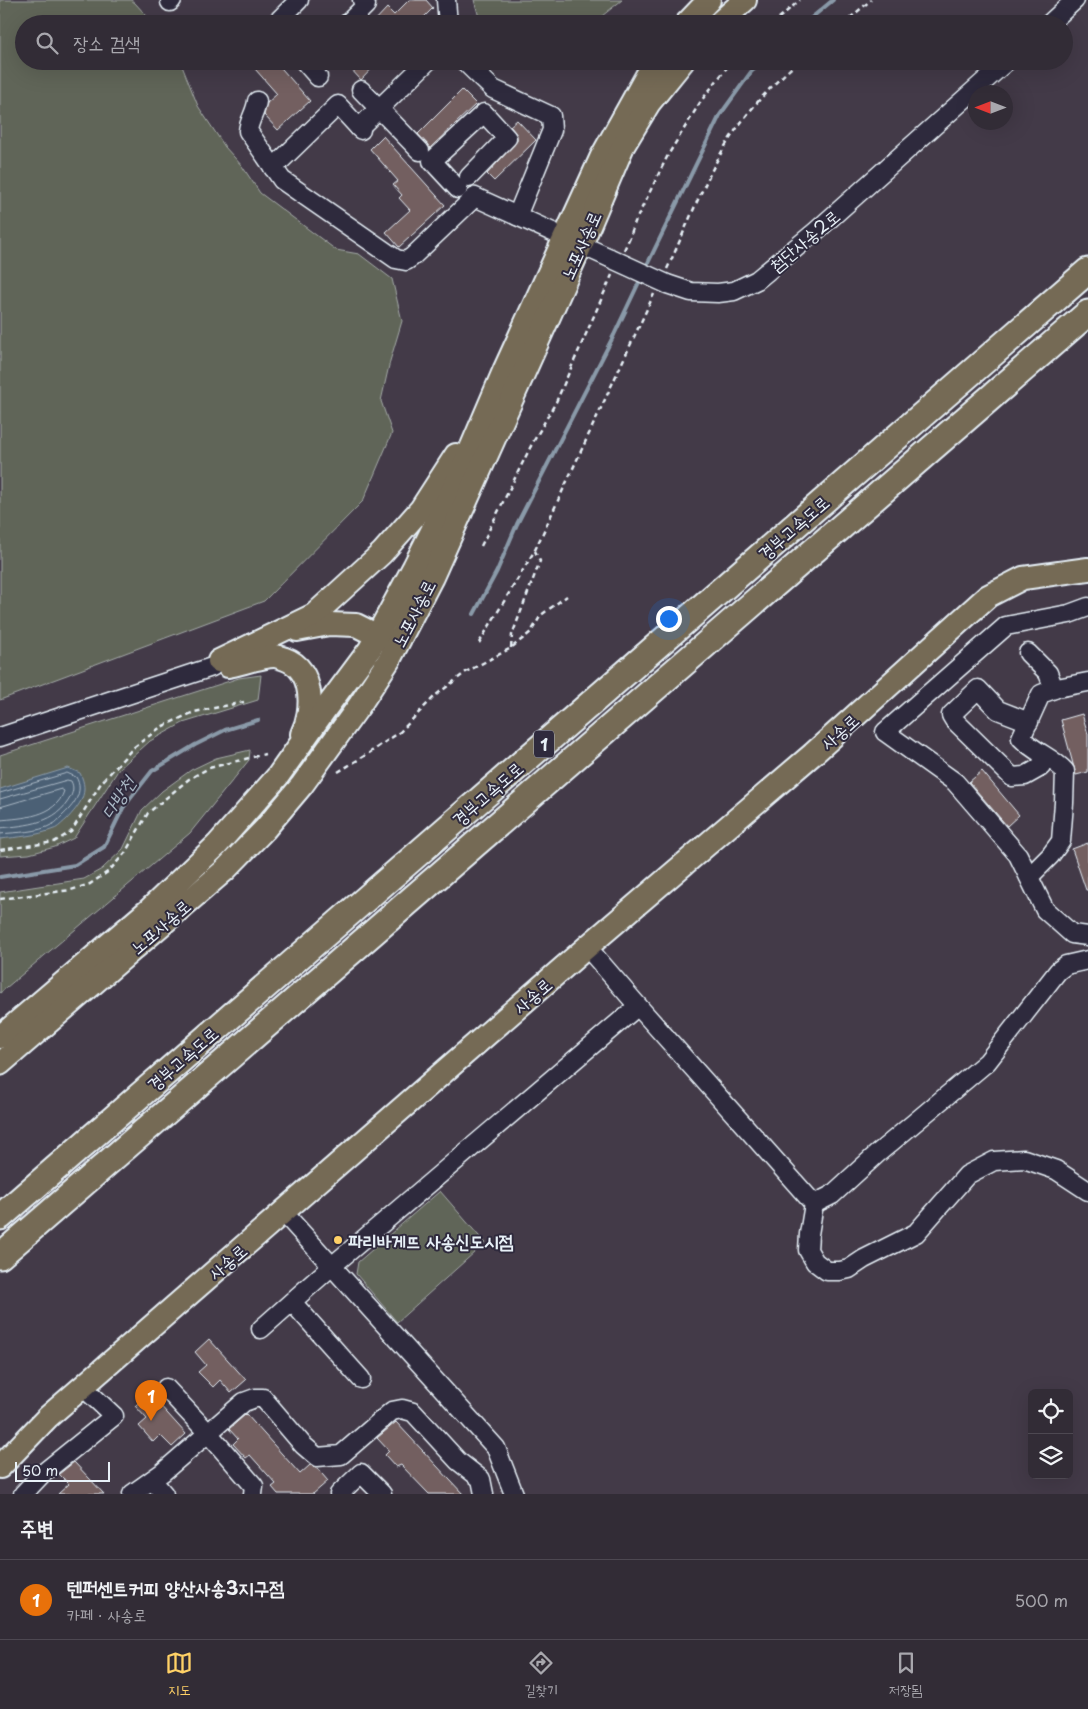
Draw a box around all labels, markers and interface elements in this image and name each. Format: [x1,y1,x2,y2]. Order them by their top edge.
search box [15,15,1073,70]
text: 장소 검색 [73,28,140,56]
icon: search [33,29,61,57]
north arrow [968,85,1013,130]
street label: 첨단사송2로 [763,202,845,278]
street label: 노포사송로 [553,206,607,284]
street label: 경부고속도로 [751,488,835,566]
street label: 노포사송로 [385,575,441,651]
your location [656,606,682,632]
street label: 사송로 [814,706,864,756]
road number: 1 [534,731,554,758]
street label: 경부고속도로 [445,754,529,832]
water label: 다방천 [93,769,142,824]
street label: 노포사송로 [124,892,196,960]
street label: 사송로 [507,971,557,1019]
street label: 경부고속도로 [140,1019,224,1097]
place label: 파리바게뜨 사송신도시점 [348,1227,514,1254]
marker: 파리바게뜨 사송신도시점 [332,1234,344,1246]
street label: 사송로 [202,1237,252,1285]
pin: 1 [135,1380,167,1421]
map controls [1028,1389,1073,1479]
button: locate [1028,1389,1073,1434]
button: layers [1028,1434,1073,1479]
scale bar [15,1459,110,1482]
text: 50 m [22,1460,58,1481]
text: 주변 [20,1511,54,1543]
text: 텐퍼센트커피 양산사송3지구점 [67,1573,284,1601]
text: 1 [32,1588,40,1612]
text: 500 m [1015,1588,1068,1612]
text: 카페 · 사송로 [67,1602,146,1626]
tab: 지도 [165,1649,193,1700]
tab: 길찾기 [524,1649,558,1700]
tab: 저장됨 [889,1649,923,1700]

